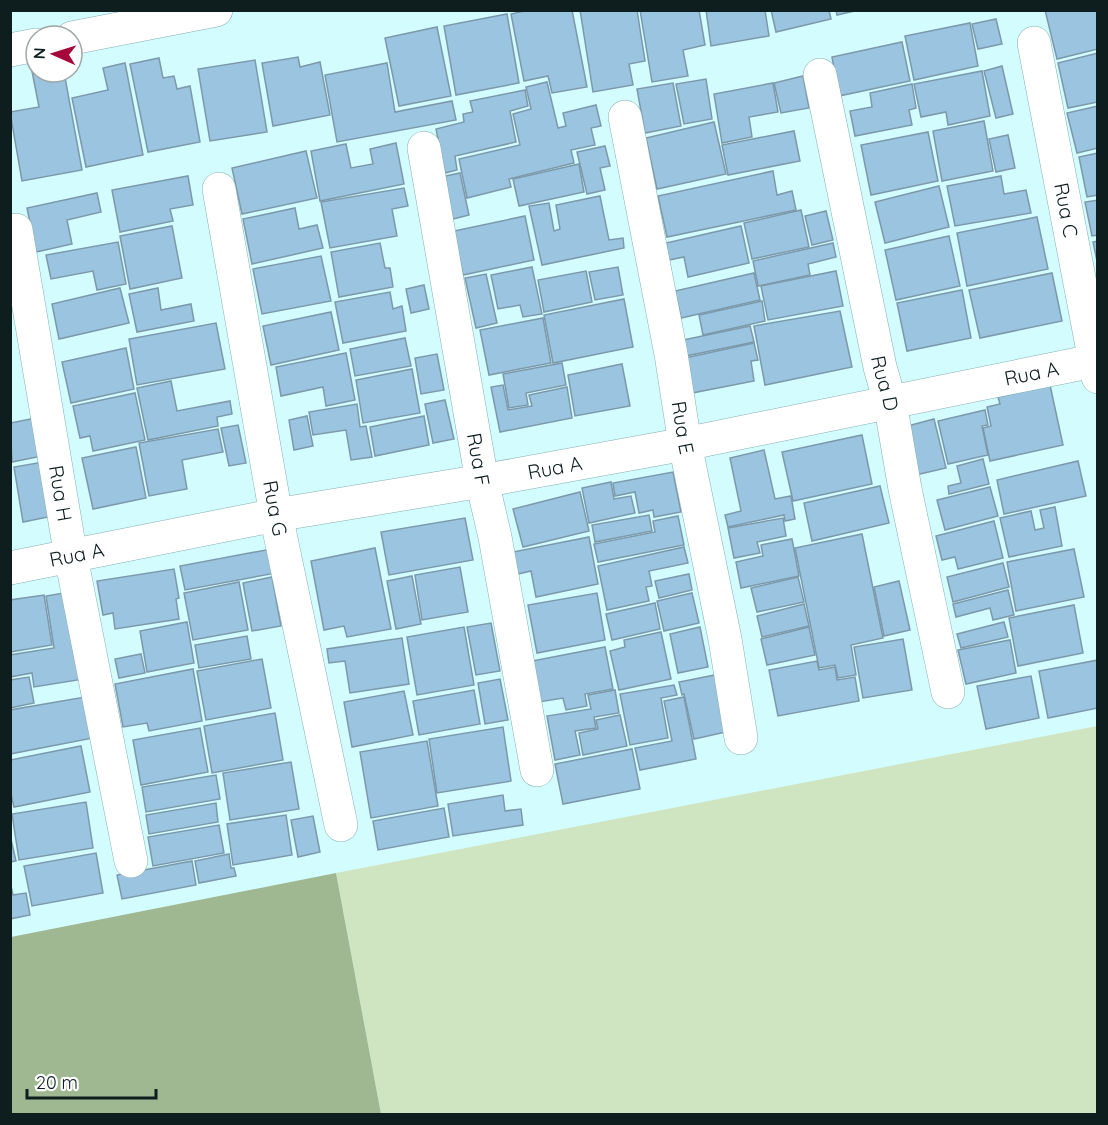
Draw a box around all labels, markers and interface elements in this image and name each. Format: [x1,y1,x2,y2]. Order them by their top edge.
north arrow [24,24,84,84]
text: N [29,47,49,60]
street label: Rua C [1049,180,1084,239]
street label: Rua D [866,353,904,413]
street label: Rua A [1002,355,1061,391]
street label: Rua E [666,399,700,456]
street label: Rua F [462,431,496,488]
street label: Rua A [525,450,584,484]
street label: Rua H [44,463,78,523]
street label: Rua G [258,478,293,538]
street label: Rua A [47,537,106,572]
scale bar [27,1062,156,1100]
text: 20 m [36,1071,78,1094]

